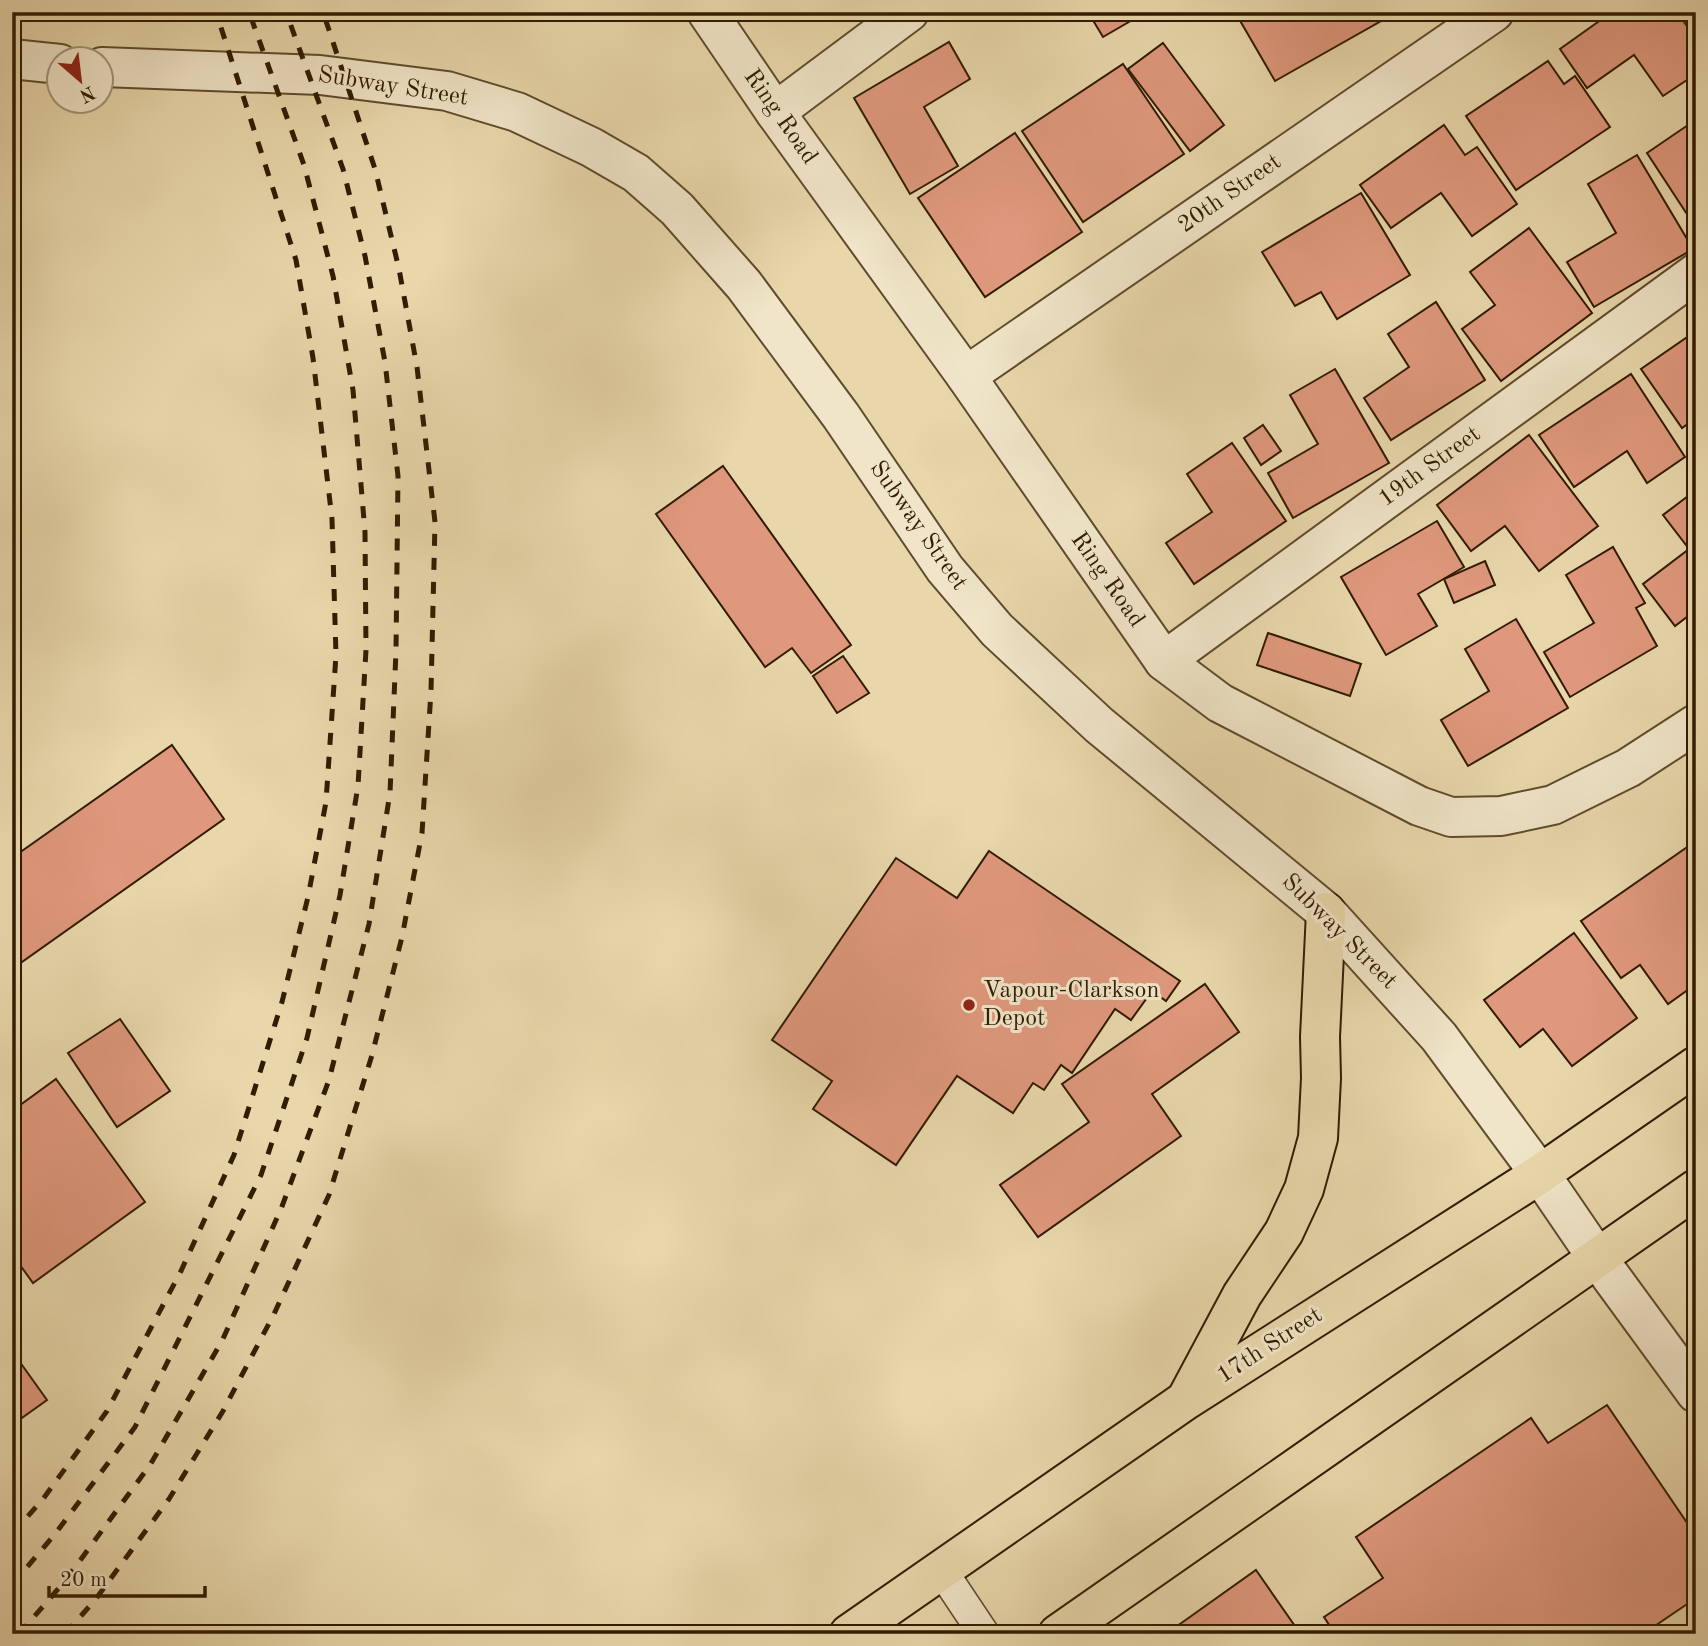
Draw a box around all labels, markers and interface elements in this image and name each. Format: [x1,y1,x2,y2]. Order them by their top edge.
north arrow [46,46,116,116]
street label: Subway Street [316,63,470,111]
street label: Ring Road [739,65,821,169]
text: N [76,81,98,105]
street label: 20th Street [1174,150,1286,238]
street label: 19th Street [1375,422,1485,512]
street label: Subway Street [865,457,971,595]
street label: Ring Road [1066,528,1148,632]
street label: Subway Street [1277,870,1401,994]
place label: Vapour-Clarkson Depot [983,979,1159,1031]
marker: Vapour-Clarkson Depot [961,997,977,1013]
street label: 17th Street [1213,1303,1327,1389]
scale bar [49,1555,205,1599]
text: 20 m [60,1570,107,1591]

